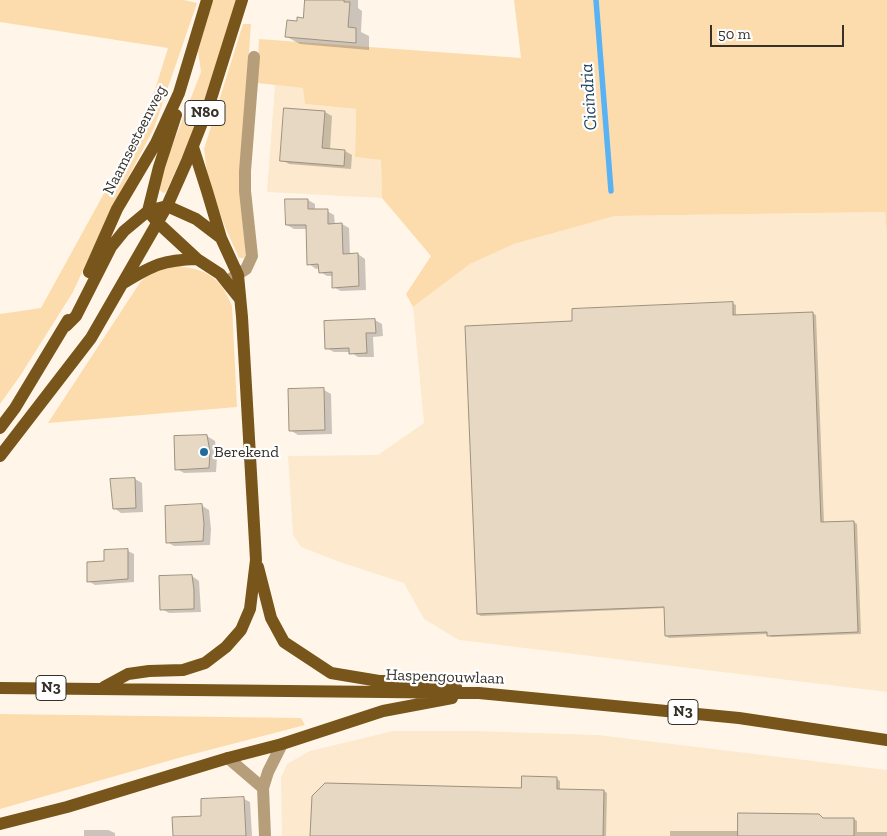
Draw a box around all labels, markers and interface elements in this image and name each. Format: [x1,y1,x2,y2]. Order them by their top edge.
scale bar [712,15,846,47]
text: 50 m [718,25,751,43]
water label: Cicindria [576,63,602,131]
street label: Naamsesteenweg [99,82,171,198]
road number: N80 [185,100,225,126]
place label: Berekend [214,442,279,462]
marker: Berekend [198,446,210,458]
street label: Haspengouwlaan [385,665,505,689]
road number: N3 [36,676,66,700]
road number: N3 [668,700,698,724]

